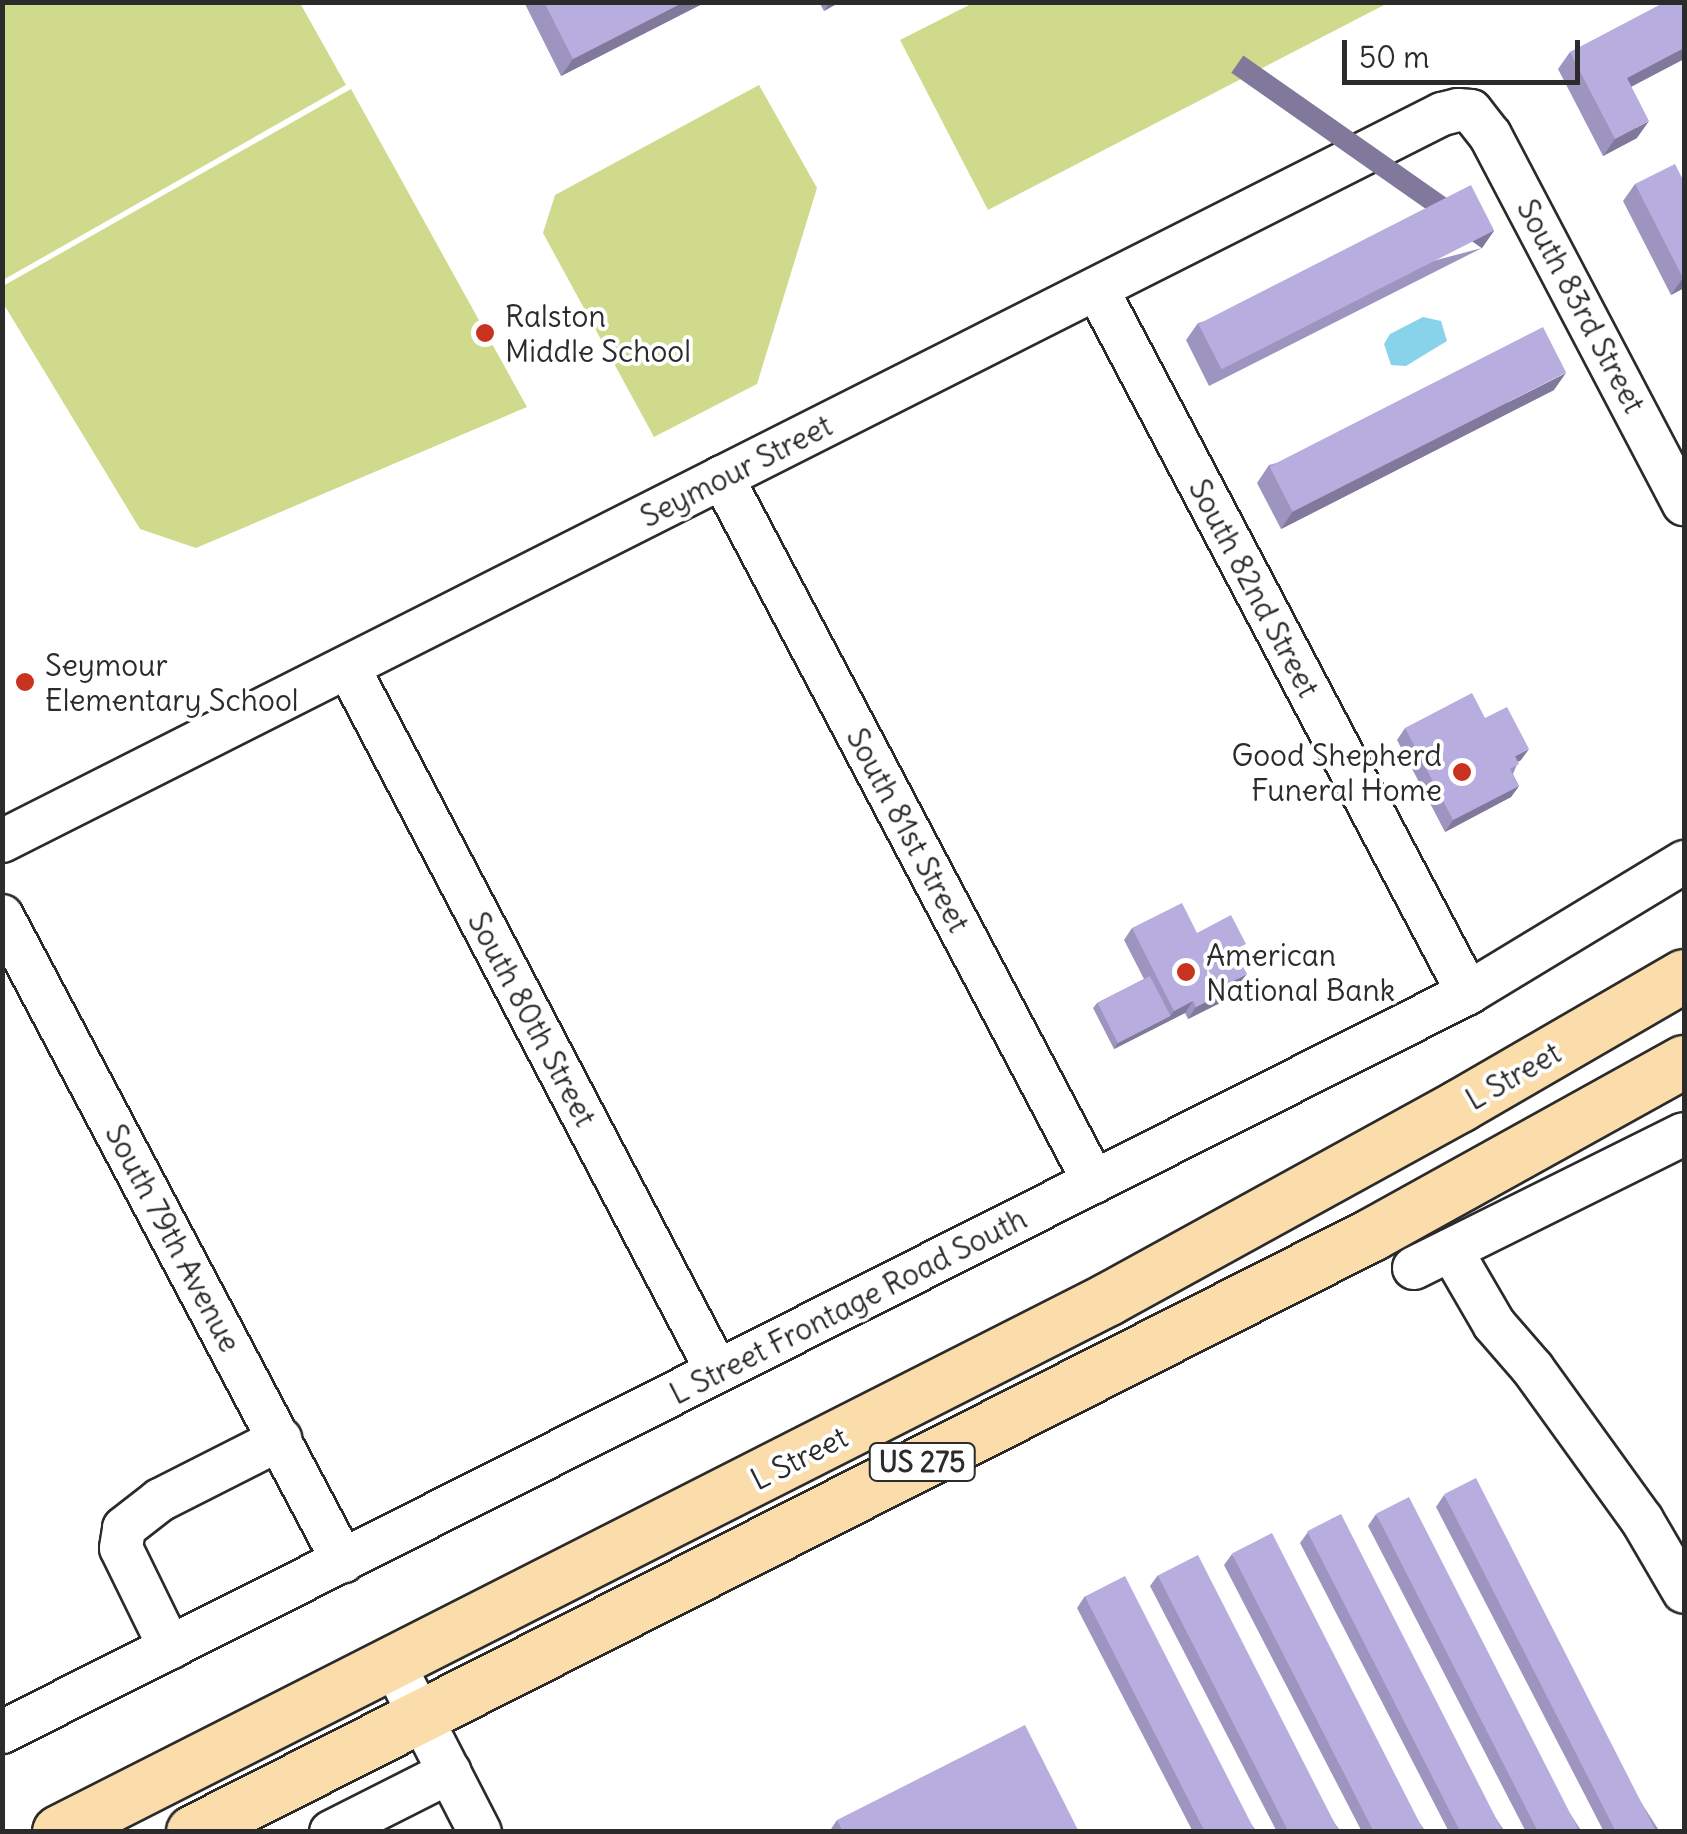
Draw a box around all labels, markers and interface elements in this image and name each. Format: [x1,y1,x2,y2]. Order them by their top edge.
scale bar [1347,20,1584,82]
text: 50 m [1359,38,1429,76]
street label: South 83rd Street [1510,193,1652,419]
place label: Ralston Middle School [505,298,691,368]
marker: Ralston Middle School [474,322,496,344]
street label: Seymour Street [634,407,838,535]
street label: South 82nd Street [1181,473,1327,703]
place label: Seymour Elementary School [45,647,298,718]
marker: Seymour Elementary School [14,671,36,693]
street label: South 81st Street [839,722,977,938]
place label: Good Shepherd Funeral Home [1232,737,1442,808]
marker: Good Shepherd Funeral Home [1451,761,1473,783]
street label: South 80th Street [460,906,604,1132]
place label: American National Bank [1206,937,1395,1008]
marker: American National Bank [1175,961,1197,983]
street label: L Street [1459,1035,1567,1117]
street label: South 79th Avenue [98,1118,248,1358]
street label: L Street Frontage Road South [664,1200,1032,1412]
street label: L Street [745,1418,853,1498]
road number: US 275 [867,1439,977,1485]

